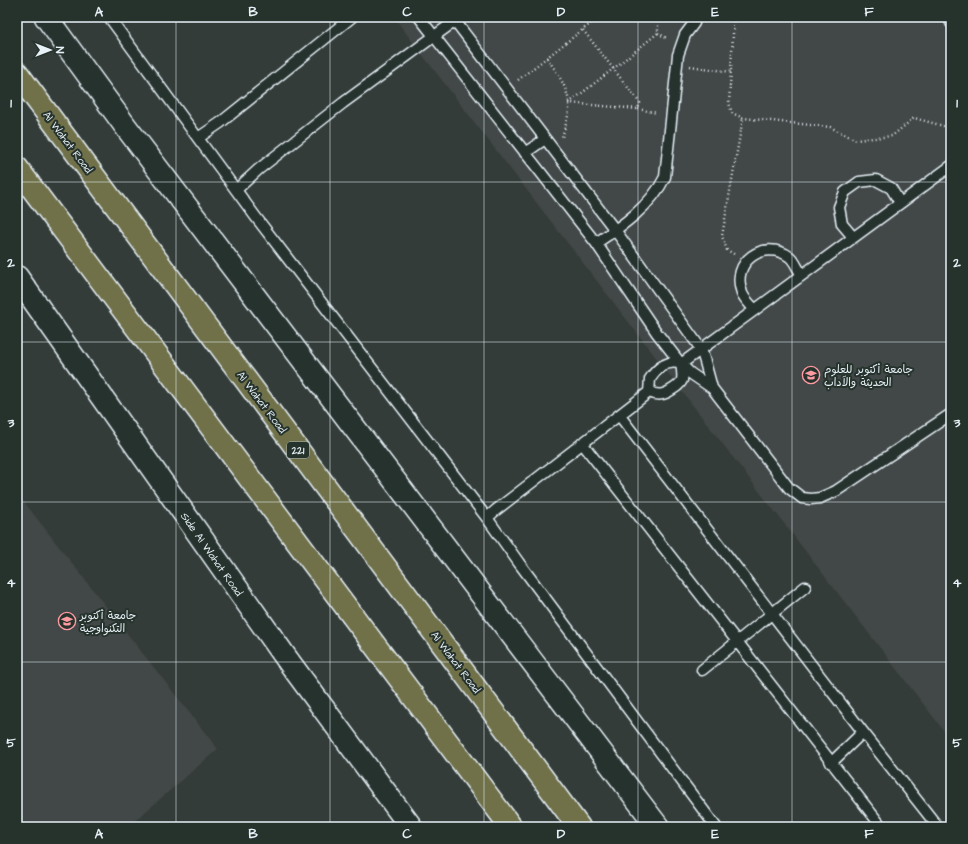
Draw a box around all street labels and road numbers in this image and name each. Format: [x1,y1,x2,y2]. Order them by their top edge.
street label: Al Wahat Road [39,108,96,177]
street label: Al Wahat Road [233,368,290,437]
road number: 221 [287,442,309,458]
street label: Side Al Wahat Road [177,509,246,599]
street label: Al Wahat Road [427,628,484,697]

